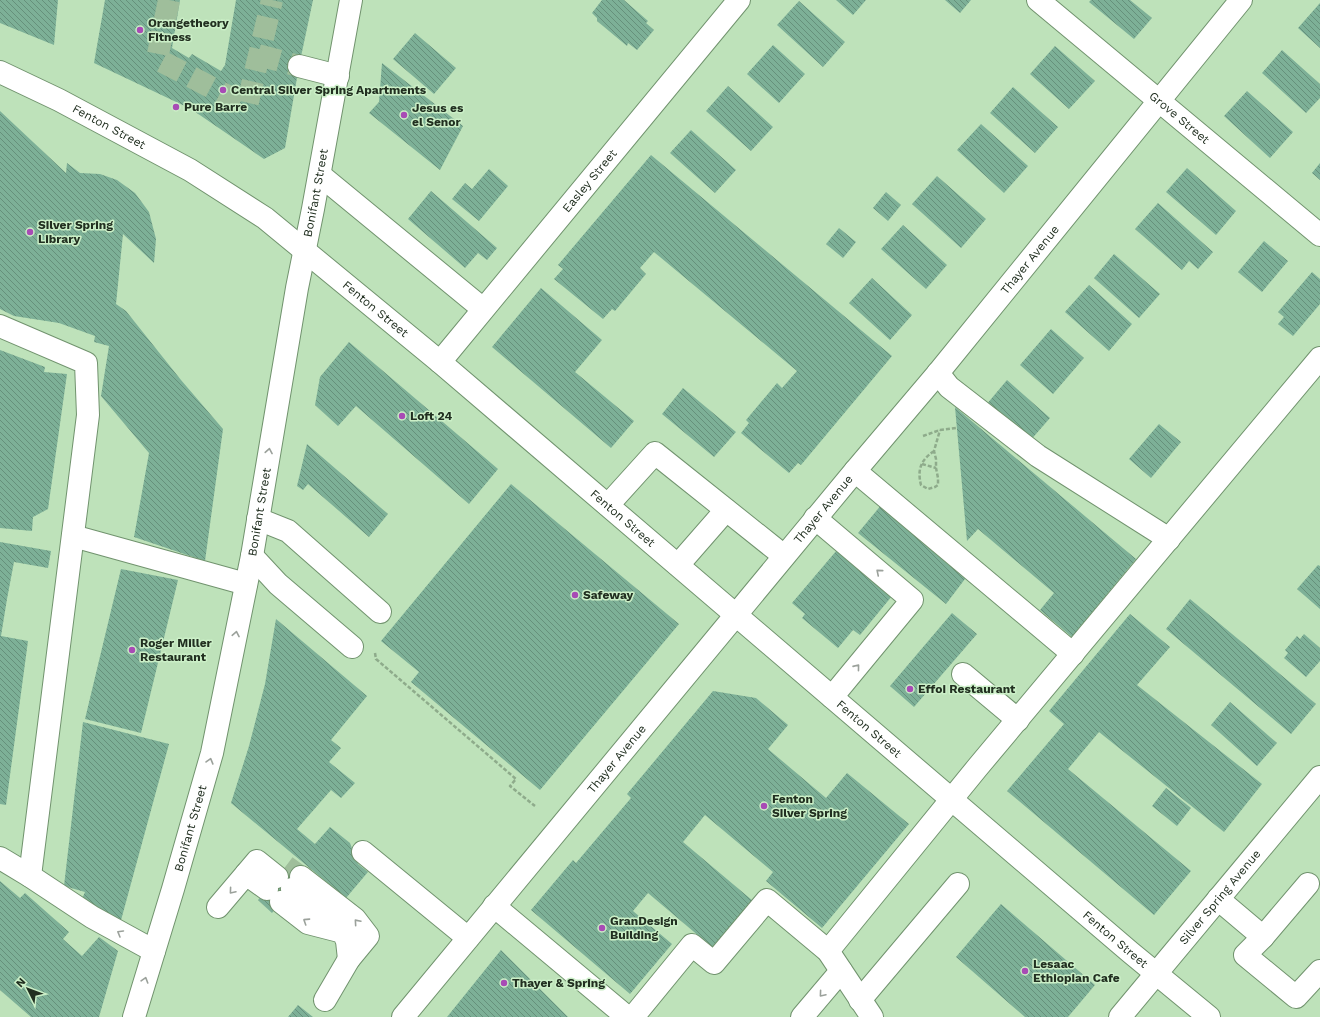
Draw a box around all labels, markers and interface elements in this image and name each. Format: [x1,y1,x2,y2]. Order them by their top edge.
place label: Orangetheory Fitness [148,16,229,44]
marker: Orangetheory Fitness [135,25,145,35]
place label: Central Silver Spring Apartments [231,83,427,97]
marker: Central Silver Spring Apartments [218,85,228,95]
street label: Grove Street [1146,89,1212,147]
place label: Pure Barre [184,100,247,114]
street label: Fenton Street [70,101,148,152]
place label: Jesus es el Senor [412,101,464,129]
marker: Pure Barre [171,102,181,112]
marker: Jesus es el Senor [399,110,409,120]
street label: Easley Street [560,147,620,215]
street label: Bonifant Street [300,148,331,238]
place label: Silver Spring Library [38,218,113,246]
street label: Thayer Avenue [998,222,1062,297]
marker: Silver Spring Library [25,227,35,237]
street label: Fenton Street [340,278,411,340]
place label: Loft 24 [410,409,453,423]
marker: Loft 24 [397,411,407,421]
one-way arrow [265,448,273,454]
street label: Bonifant Street [245,467,274,557]
street label: Thayer Avenue [791,472,856,546]
street label: Fenton Street [587,487,658,550]
one-way arrow [877,570,884,577]
place label: Safeway [583,588,634,602]
marker: Safeway [570,590,580,600]
one-way arrow [232,631,240,637]
place label: Roger Miller Restaurant [140,636,213,664]
marker: Roger Miller Restaurant [127,645,137,655]
one-way arrow [853,665,860,672]
place label: Effoi Restaurant [918,682,1016,696]
marker: Effoi Restaurant [905,684,915,694]
street label: Fenton Street [834,697,904,760]
street label: Thayer Avenue [584,722,649,796]
one-way arrow [205,758,214,765]
street label: Bonifant Street [171,783,209,873]
place label: Fenton Silver Spring [772,792,847,820]
marker: Fenton Silver Spring [759,801,769,811]
street label: Silver Spring Avenue [1176,847,1264,948]
one-way arrow [229,887,236,894]
street label: Fenton Street [1080,908,1151,971]
place label: GranDesign Building [610,914,678,942]
one-way arrow [303,918,310,925]
one-way arrow [354,920,361,927]
marker: GranDesign Building [597,923,607,933]
one-way arrow [117,931,124,938]
place label: Lesaac Ethiopian Cafe [1033,957,1120,985]
marker: Lesaac Ethiopian Cafe [1020,966,1030,976]
north arrow [8,969,48,1009]
text: N [13,975,28,990]
one-way arrow [141,976,149,983]
place label: Thayer & Spring [512,976,605,990]
marker: Thayer & Spring [499,978,509,988]
one-way arrow [819,989,826,997]

